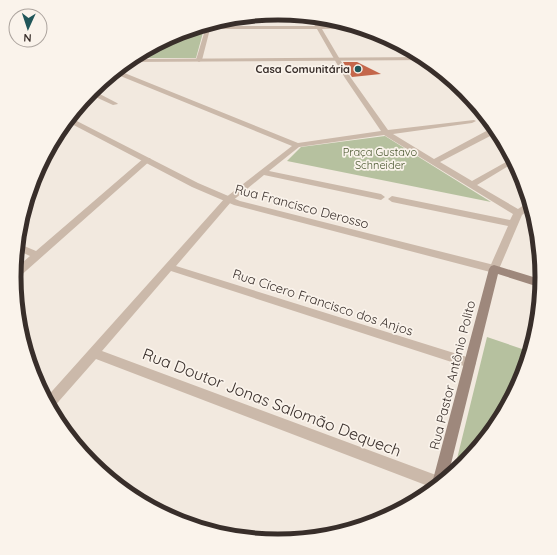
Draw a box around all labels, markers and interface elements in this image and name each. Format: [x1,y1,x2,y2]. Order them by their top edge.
north arrow [8,8,48,48]
text: N [23,31,32,45]
place label: Casa Comunitária [256,62,350,76]
marker: Casa Comunitária [353,64,363,74]
park label: Praça Gustavo Schneider [343,145,418,172]
street label: Rua Francisco Derosso [233,180,371,232]
street label: Rua Cícero Francisco dos Anjos [231,265,415,339]
street label: Rua Pastor Antônio Polito [426,299,478,451]
street label: Rua Doutor Jonas Salomão Dequech [140,343,404,461]

